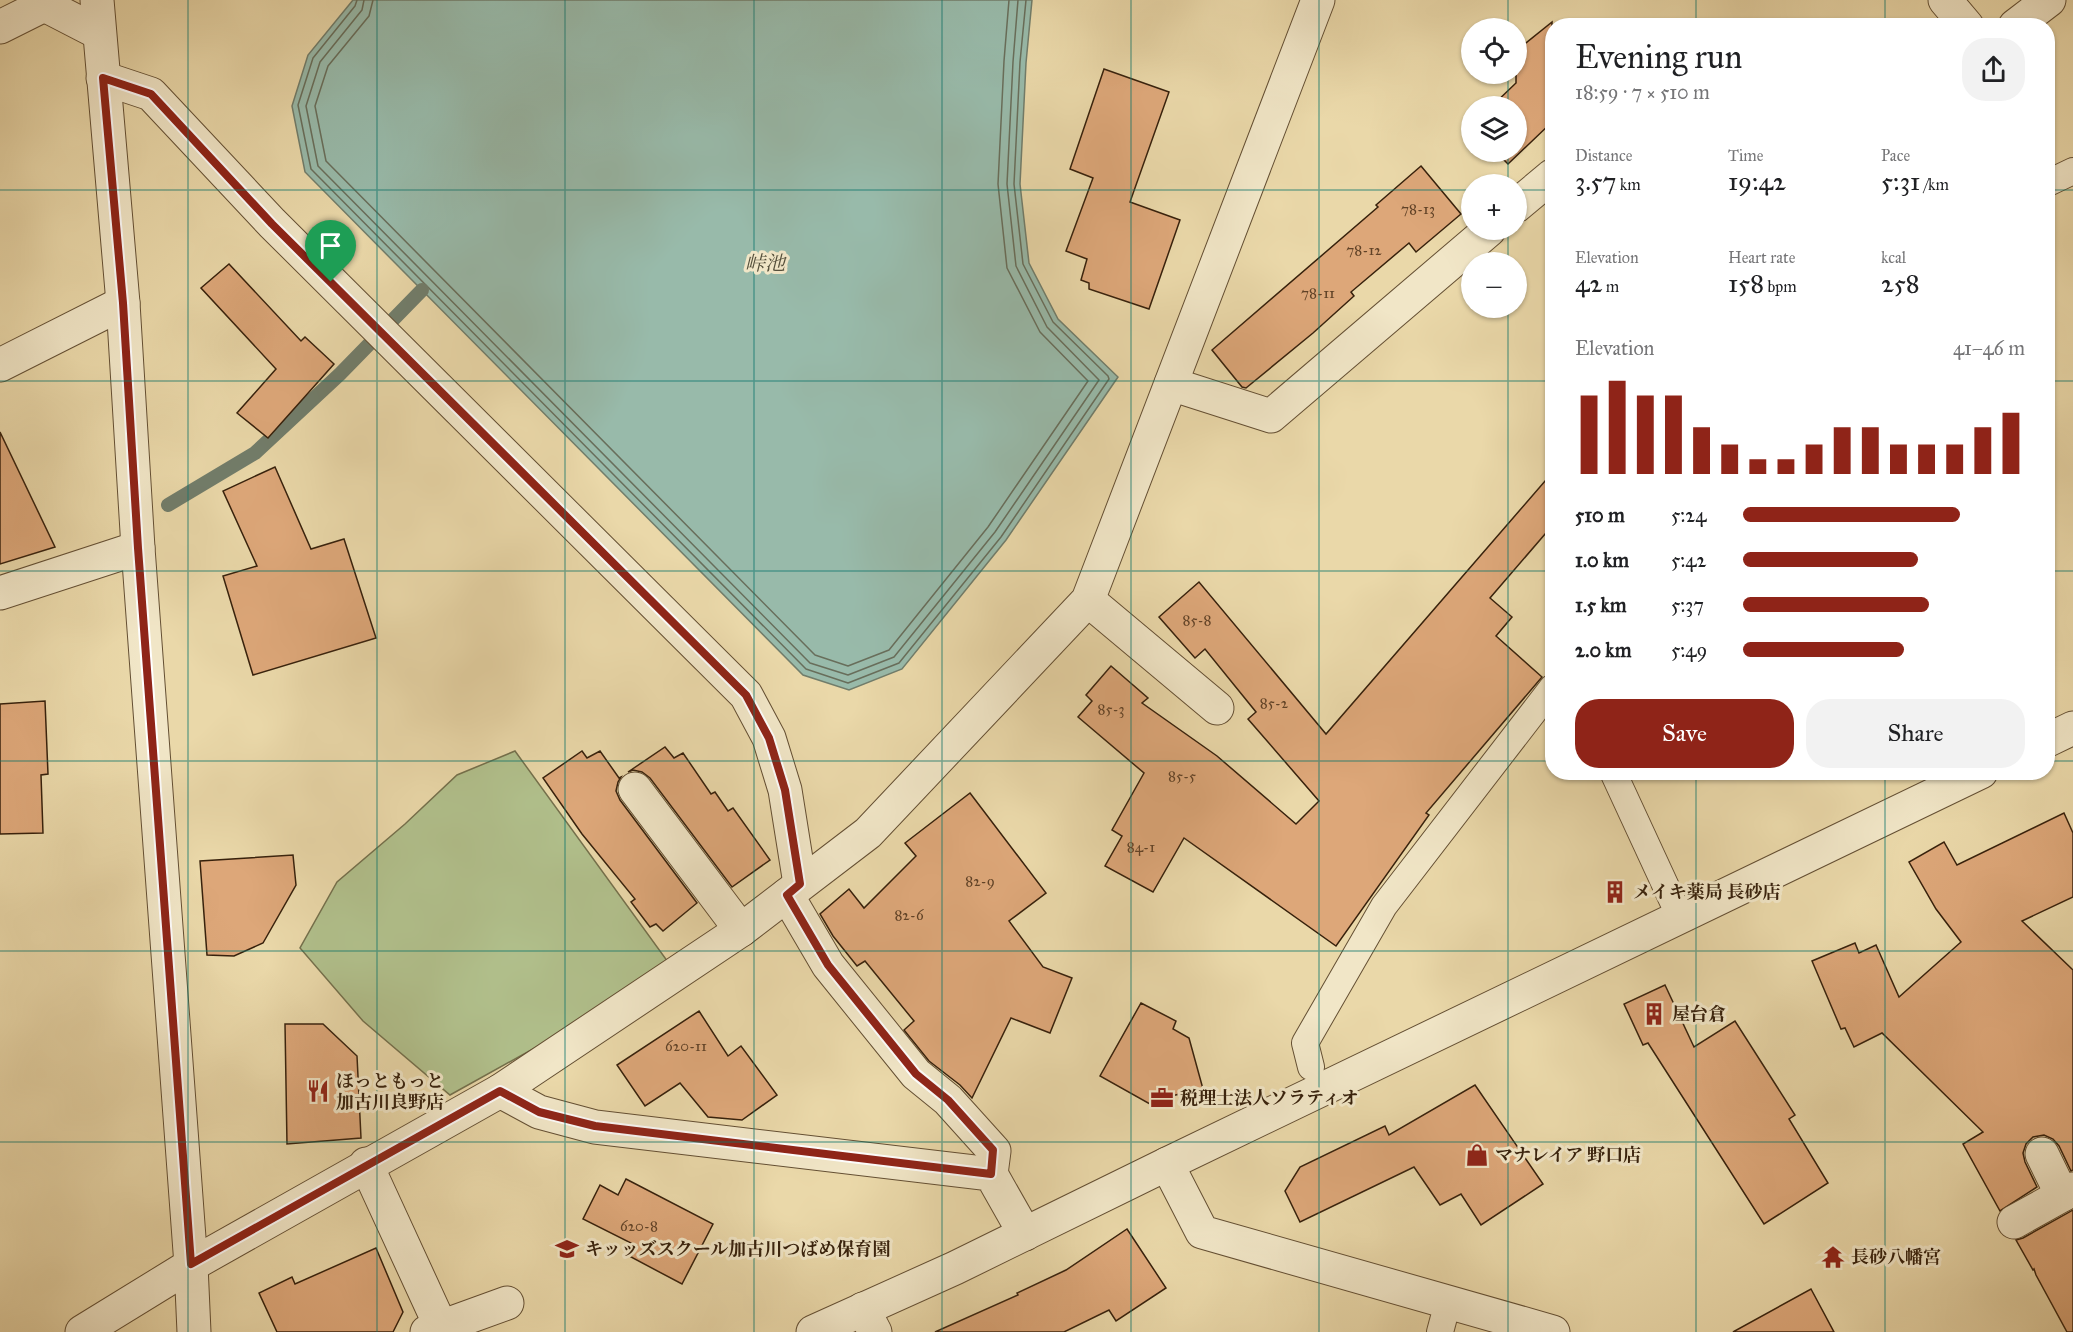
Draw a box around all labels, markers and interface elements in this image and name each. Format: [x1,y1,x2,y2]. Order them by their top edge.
map controls [1461,18,1527,318]
button: locate [1461,18,1527,84]
text: Evening run [1575,37,1742,77]
button: share [1962,38,2025,101]
text: 18:59 · 7 × 510 m [1575,80,1710,104]
button: layers [1461,96,1527,162]
text: Distance [1575,146,1632,165]
text: Time [1728,146,1763,165]
text: Pace [1881,146,1910,165]
text: 3.57 [1575,165,1616,197]
text: 19:42 [1728,165,1786,197]
text: 5:31 [1881,165,1920,197]
button: + [1461,174,1527,240]
text: km [1616,175,1641,194]
text: /km [1920,175,1949,194]
house number: 78-13 [1401,200,1435,218]
pin [305,220,356,282]
icon: arrive [314,229,347,262]
house number: 78-12 [1346,241,1382,259]
text: Elevation [1575,248,1639,267]
text: Heart rate [1728,248,1795,267]
text: kcal [1881,248,1906,267]
water label: 峠池 [745,251,787,275]
button: − [1461,252,1527,318]
text: 42 [1575,267,1602,299]
text: 158 [1728,267,1764,299]
text: 258 [1881,267,1920,299]
text: m [1602,277,1619,296]
text: bpm [1764,277,1797,296]
house number: 78-11 [1301,284,1335,302]
text: Elevation [1575,336,1654,360]
text: 41–46 m [1953,336,2025,360]
text: 510 m [1575,503,1625,527]
text: 5:24 [1671,503,1706,527]
text: 1.0 km [1575,548,1629,572]
text: 5:42 [1671,548,1706,572]
text: 1.5 km [1575,593,1626,617]
text: 5:37 [1671,593,1704,617]
house number: 85-8 [1182,611,1212,629]
text: 2.0 km [1575,638,1631,662]
text: 5:49 [1671,638,1707,662]
house number: 85-2 [1260,694,1289,712]
button: Save [1575,699,1794,768]
button: Share [1806,699,2025,768]
house number: 85-3 [1097,700,1125,718]
house number: 85-5 [1168,767,1196,785]
house number: 84-1 [1127,838,1155,856]
house number: 82-9 [965,872,995,890]
building icon: メイキ薬局 長砂店 [1602,879,1628,905]
place label: メイキ薬局 長砂店 [1633,881,1781,903]
house number: 82-6 [894,906,925,924]
building icon: 屋台倉 [1641,1001,1667,1027]
place label: 屋台倉 [1672,1003,1726,1025]
house number: 620-11 [665,1037,707,1055]
place label: ほっともっと 加古川良野店 [336,1070,444,1113]
restaurant icon: ほっともっと 加古川良野店 [305,1078,331,1104]
office icon: 税理士法人ソラティオ [1149,1085,1175,1111]
place label: 税理士法人ソラティオ [1180,1087,1359,1109]
shop icon: マナレイア 野口店 [1464,1142,1490,1168]
place label: マナレイア 野口店 [1495,1144,1641,1166]
house number: 620-8 [620,1217,658,1235]
school or university icon: キッッズスクール加古川つばめ保育園 [554,1236,580,1262]
place label: キッッズスクール加古川つばめ保育園 [585,1238,890,1260]
temple icon: 長砂八幡宮 [1820,1244,1846,1270]
place label: 長砂八幡宮 [1851,1246,1941,1268]

